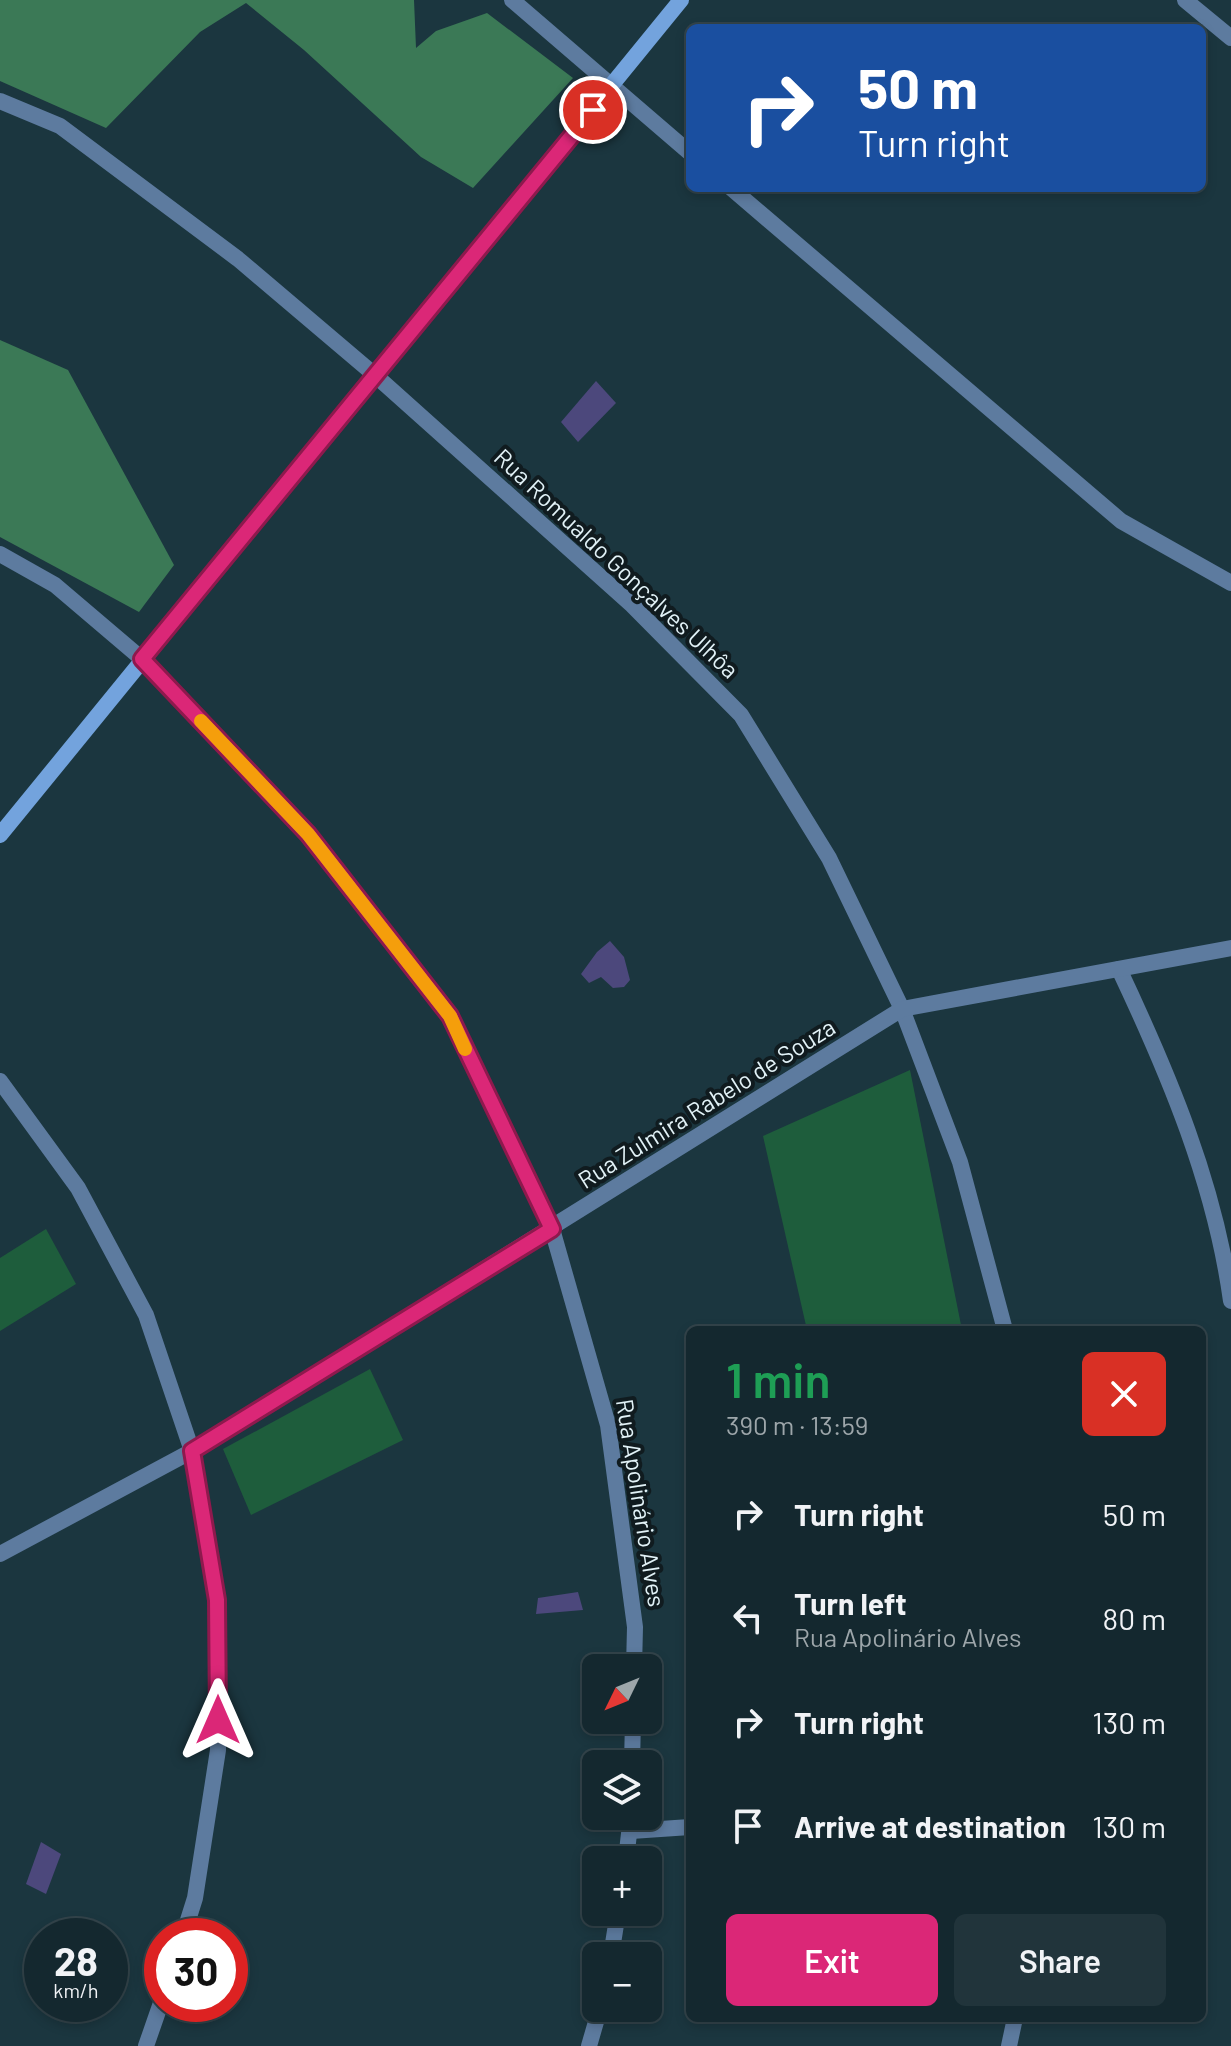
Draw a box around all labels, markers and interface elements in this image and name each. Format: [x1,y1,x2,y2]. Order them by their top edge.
text: 50 m [858,53,978,120]
icon: right [726,56,830,160]
pin [559,76,627,144]
icon: arrive [571,88,615,132]
text: Turn right [858,121,1010,164]
street label: Rua Romualdo Gonçalves Ulhôa [489,442,745,684]
street label: Rua Zulmira Rabelo de Souza [572,1012,840,1194]
text: 1 min [726,1350,831,1408]
button: close [1082,1352,1166,1436]
street label: Rua Apolinário Alves [611,1397,672,1609]
text: 390 m · 13:59 [726,1409,868,1440]
icon: right [726,1492,770,1536]
text: Turn right [794,1496,924,1532]
text: 50 m [1103,1496,1166,1532]
text: Turn left [794,1585,907,1621]
icon: left [726,1596,770,1640]
text: 80 m [1103,1600,1166,1636]
text: Rua Apolinário Alves [794,1621,1022,1652]
north arrow [582,1654,662,1734]
map controls [582,1654,662,2022]
position arrow [176,1678,260,1762]
icon: right [726,1700,770,1744]
text: Turn right [794,1704,924,1740]
text: 130 m [1092,1704,1166,1740]
button: layers [582,1750,662,1830]
icon: arrive [726,1804,770,1848]
text: Arrive at destination [794,1808,1066,1844]
text: 130 m [1092,1808,1166,1844]
button: + [582,1846,662,1926]
button: Exit [726,1914,938,2006]
button: Share [954,1914,1166,2006]
speed limit sign: 30 [144,1918,248,2022]
text: 28 [54,1936,98,1984]
button: − [582,1942,662,2022]
text: km/h [53,1978,99,2002]

